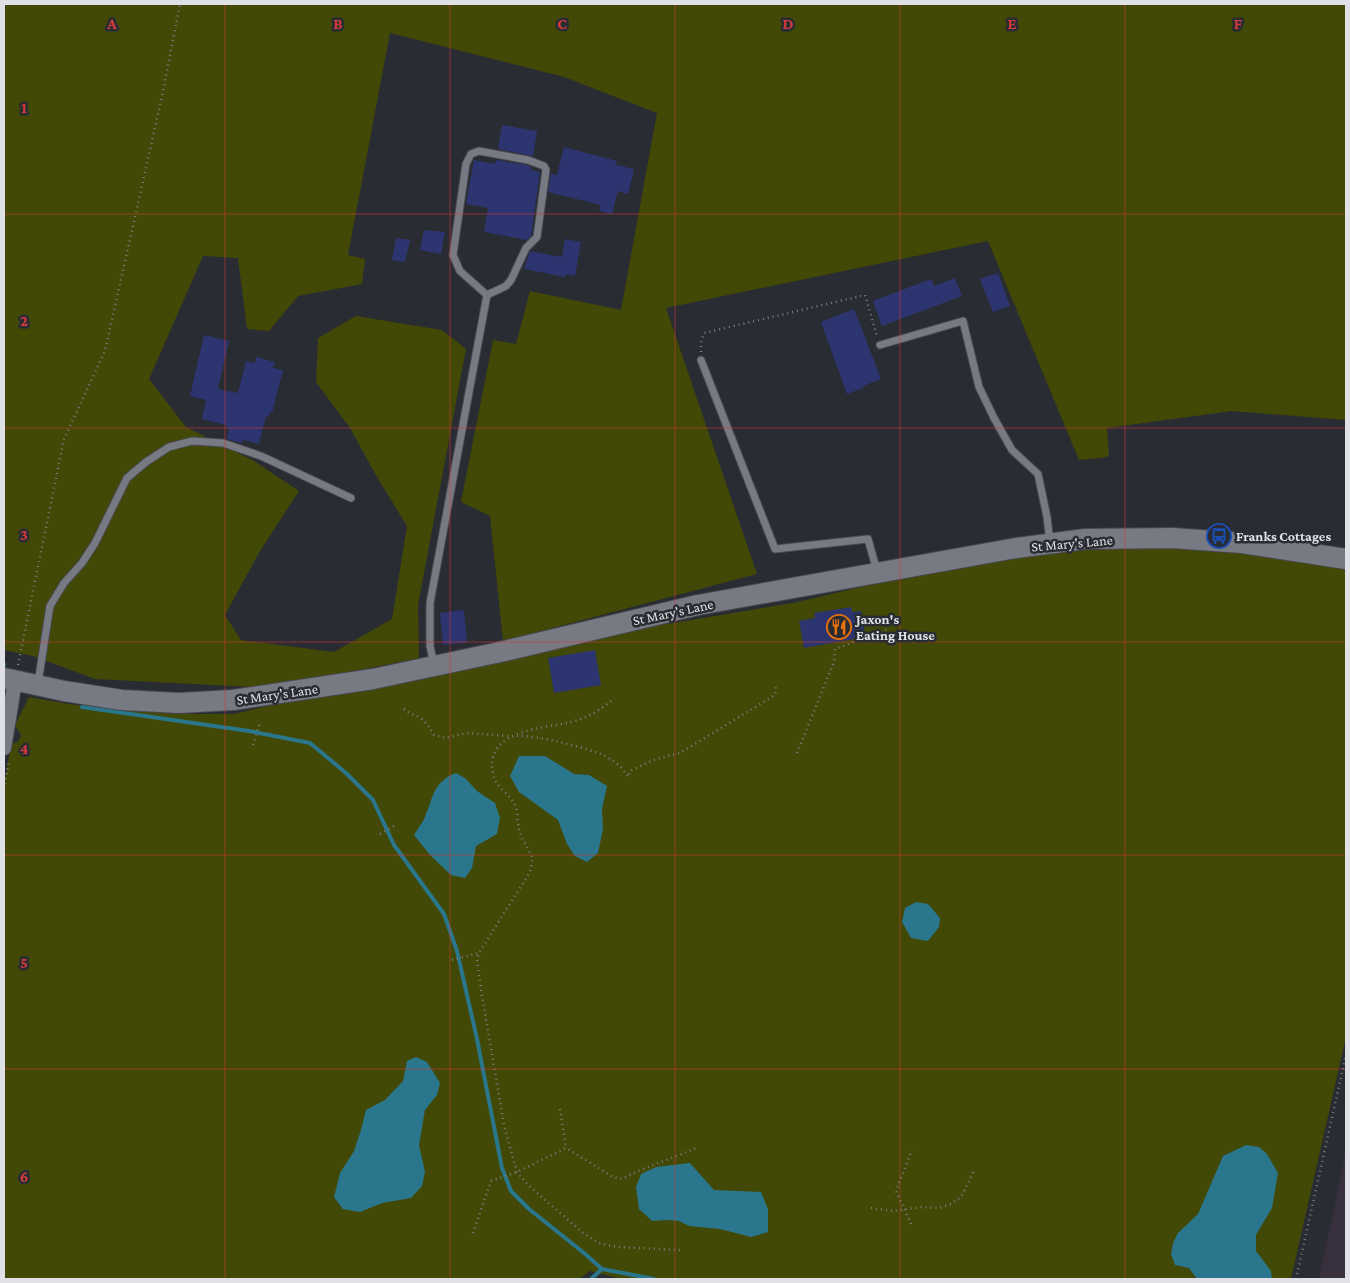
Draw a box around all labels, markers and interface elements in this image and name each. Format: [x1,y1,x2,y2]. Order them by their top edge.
text: A [106,15,117,32]
text: B [333,15,343,32]
text: C [557,15,567,32]
text: D [782,15,794,32]
text: E [1007,15,1017,32]
text: F [1234,15,1243,32]
text: 1 [21,99,27,116]
text: 2 [20,312,28,329]
bus stop icon: Franks Cottages [1206,523,1232,549]
text: 3 [20,526,28,543]
place label: Franks Cottages [1236,528,1331,544]
street label: St Mary's Lane [1031,531,1113,555]
street label: St Mary's Lane [631,596,715,628]
place label: Jaxon's Eating House [854,611,935,643]
restaurant icon: Jaxon's Eating House [826,614,852,640]
street label: St Mary's Lane [235,680,319,708]
text: 4 [20,740,29,757]
text: 5 [20,954,28,971]
text: 6 [20,1168,28,1185]

